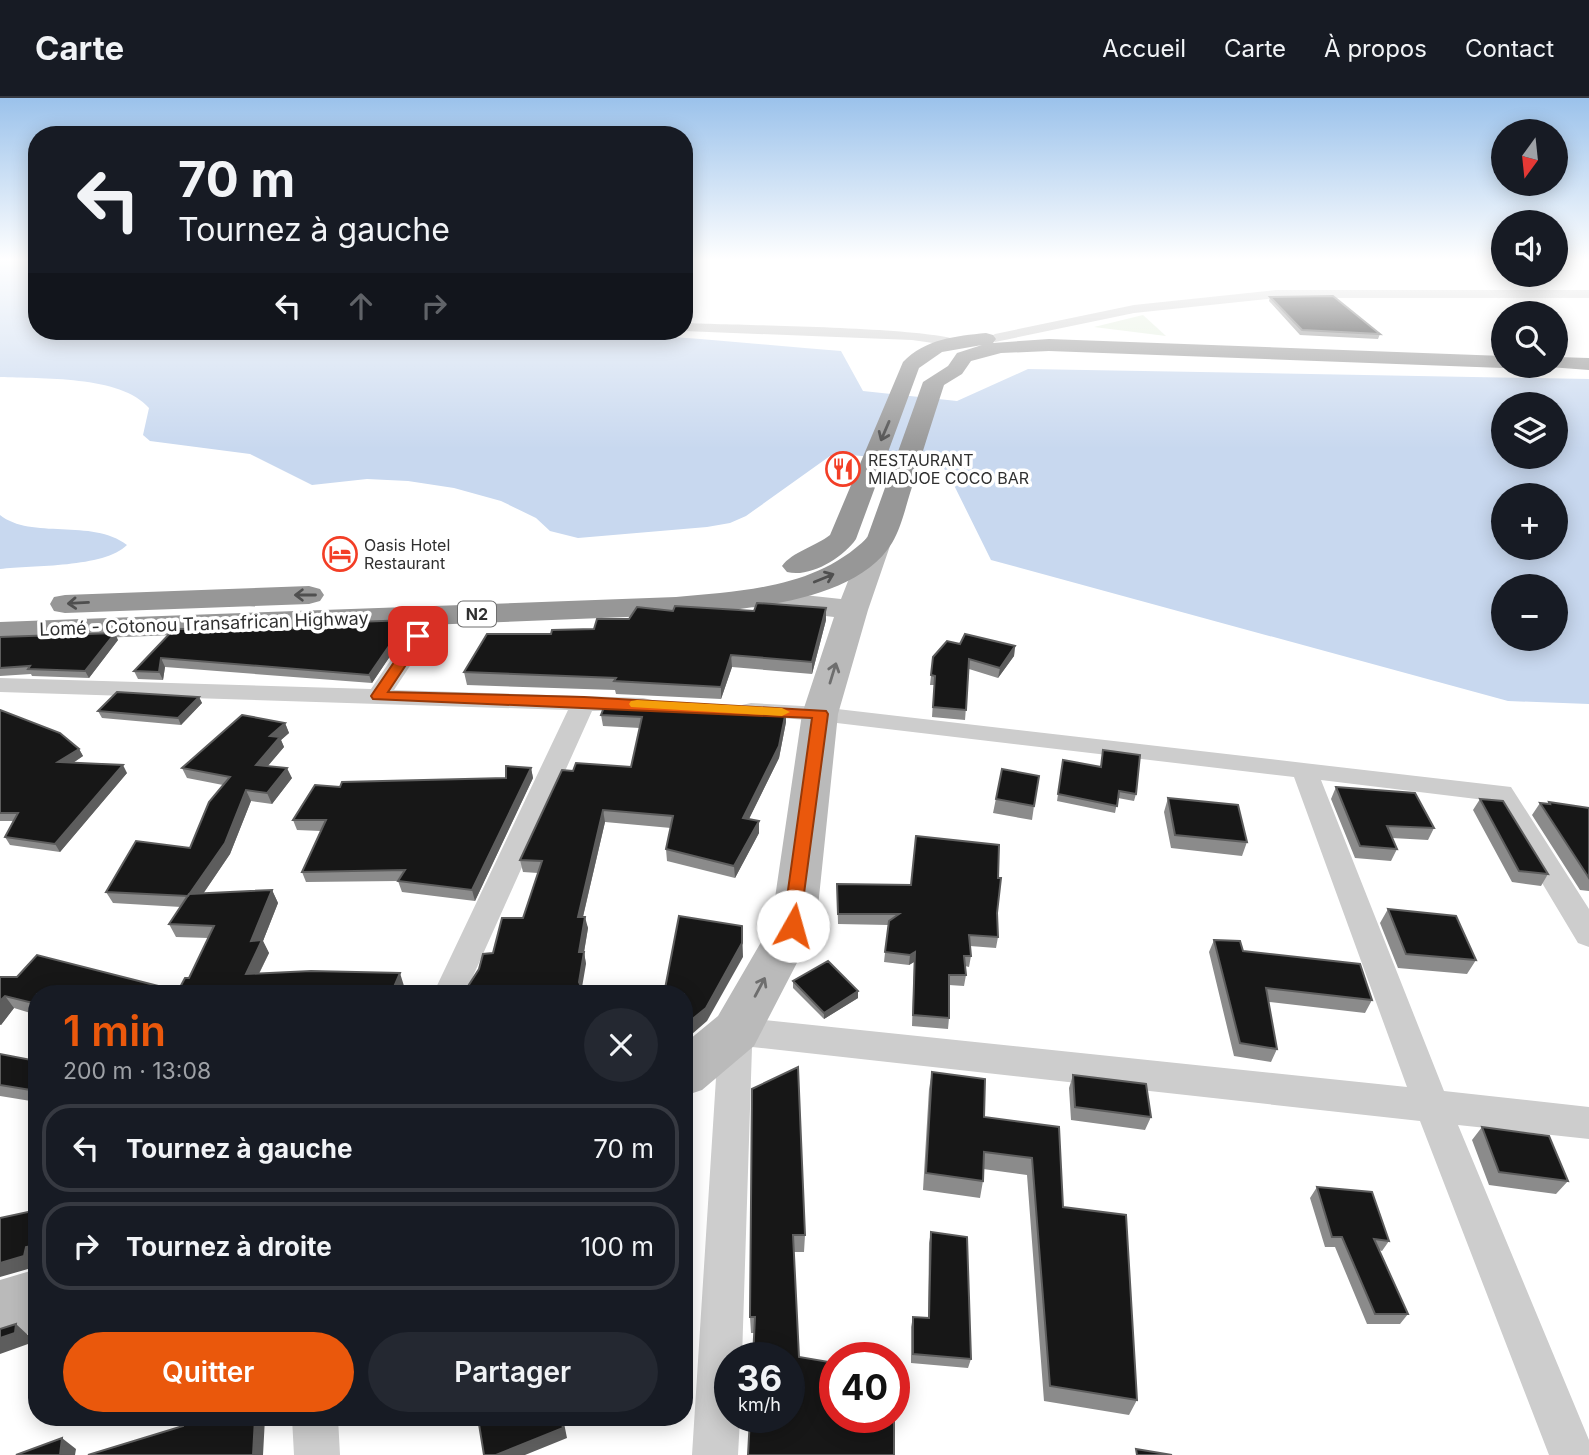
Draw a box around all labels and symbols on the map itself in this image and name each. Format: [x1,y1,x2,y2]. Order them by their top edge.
north arrow [1491,119,1568,196]
one-way arrow [877,420,890,442]
restaurant icon: RESTAURANT MIADJOE COCO BAR [824,450,862,488]
place label: RESTAURANT MIADJOE COCO BAR [868,450,1029,488]
hotel icon: Oasis Hotel Restaurant [321,535,359,573]
place label: Oasis Hotel Restaurant [364,535,450,573]
one-way arrow [812,571,834,584]
one-way arrow [294,588,317,602]
one-way arrow [67,597,89,610]
road number: N2 [458,601,496,626]
pin [388,606,448,666]
street label: Lomé - Cotonou Transafrican Highway [39,607,369,640]
one-way arrow [827,663,840,685]
position arrow [756,889,830,963]
one-way arrow [754,977,767,998]
speed limit sign: 40 [819,1342,910,1433]

